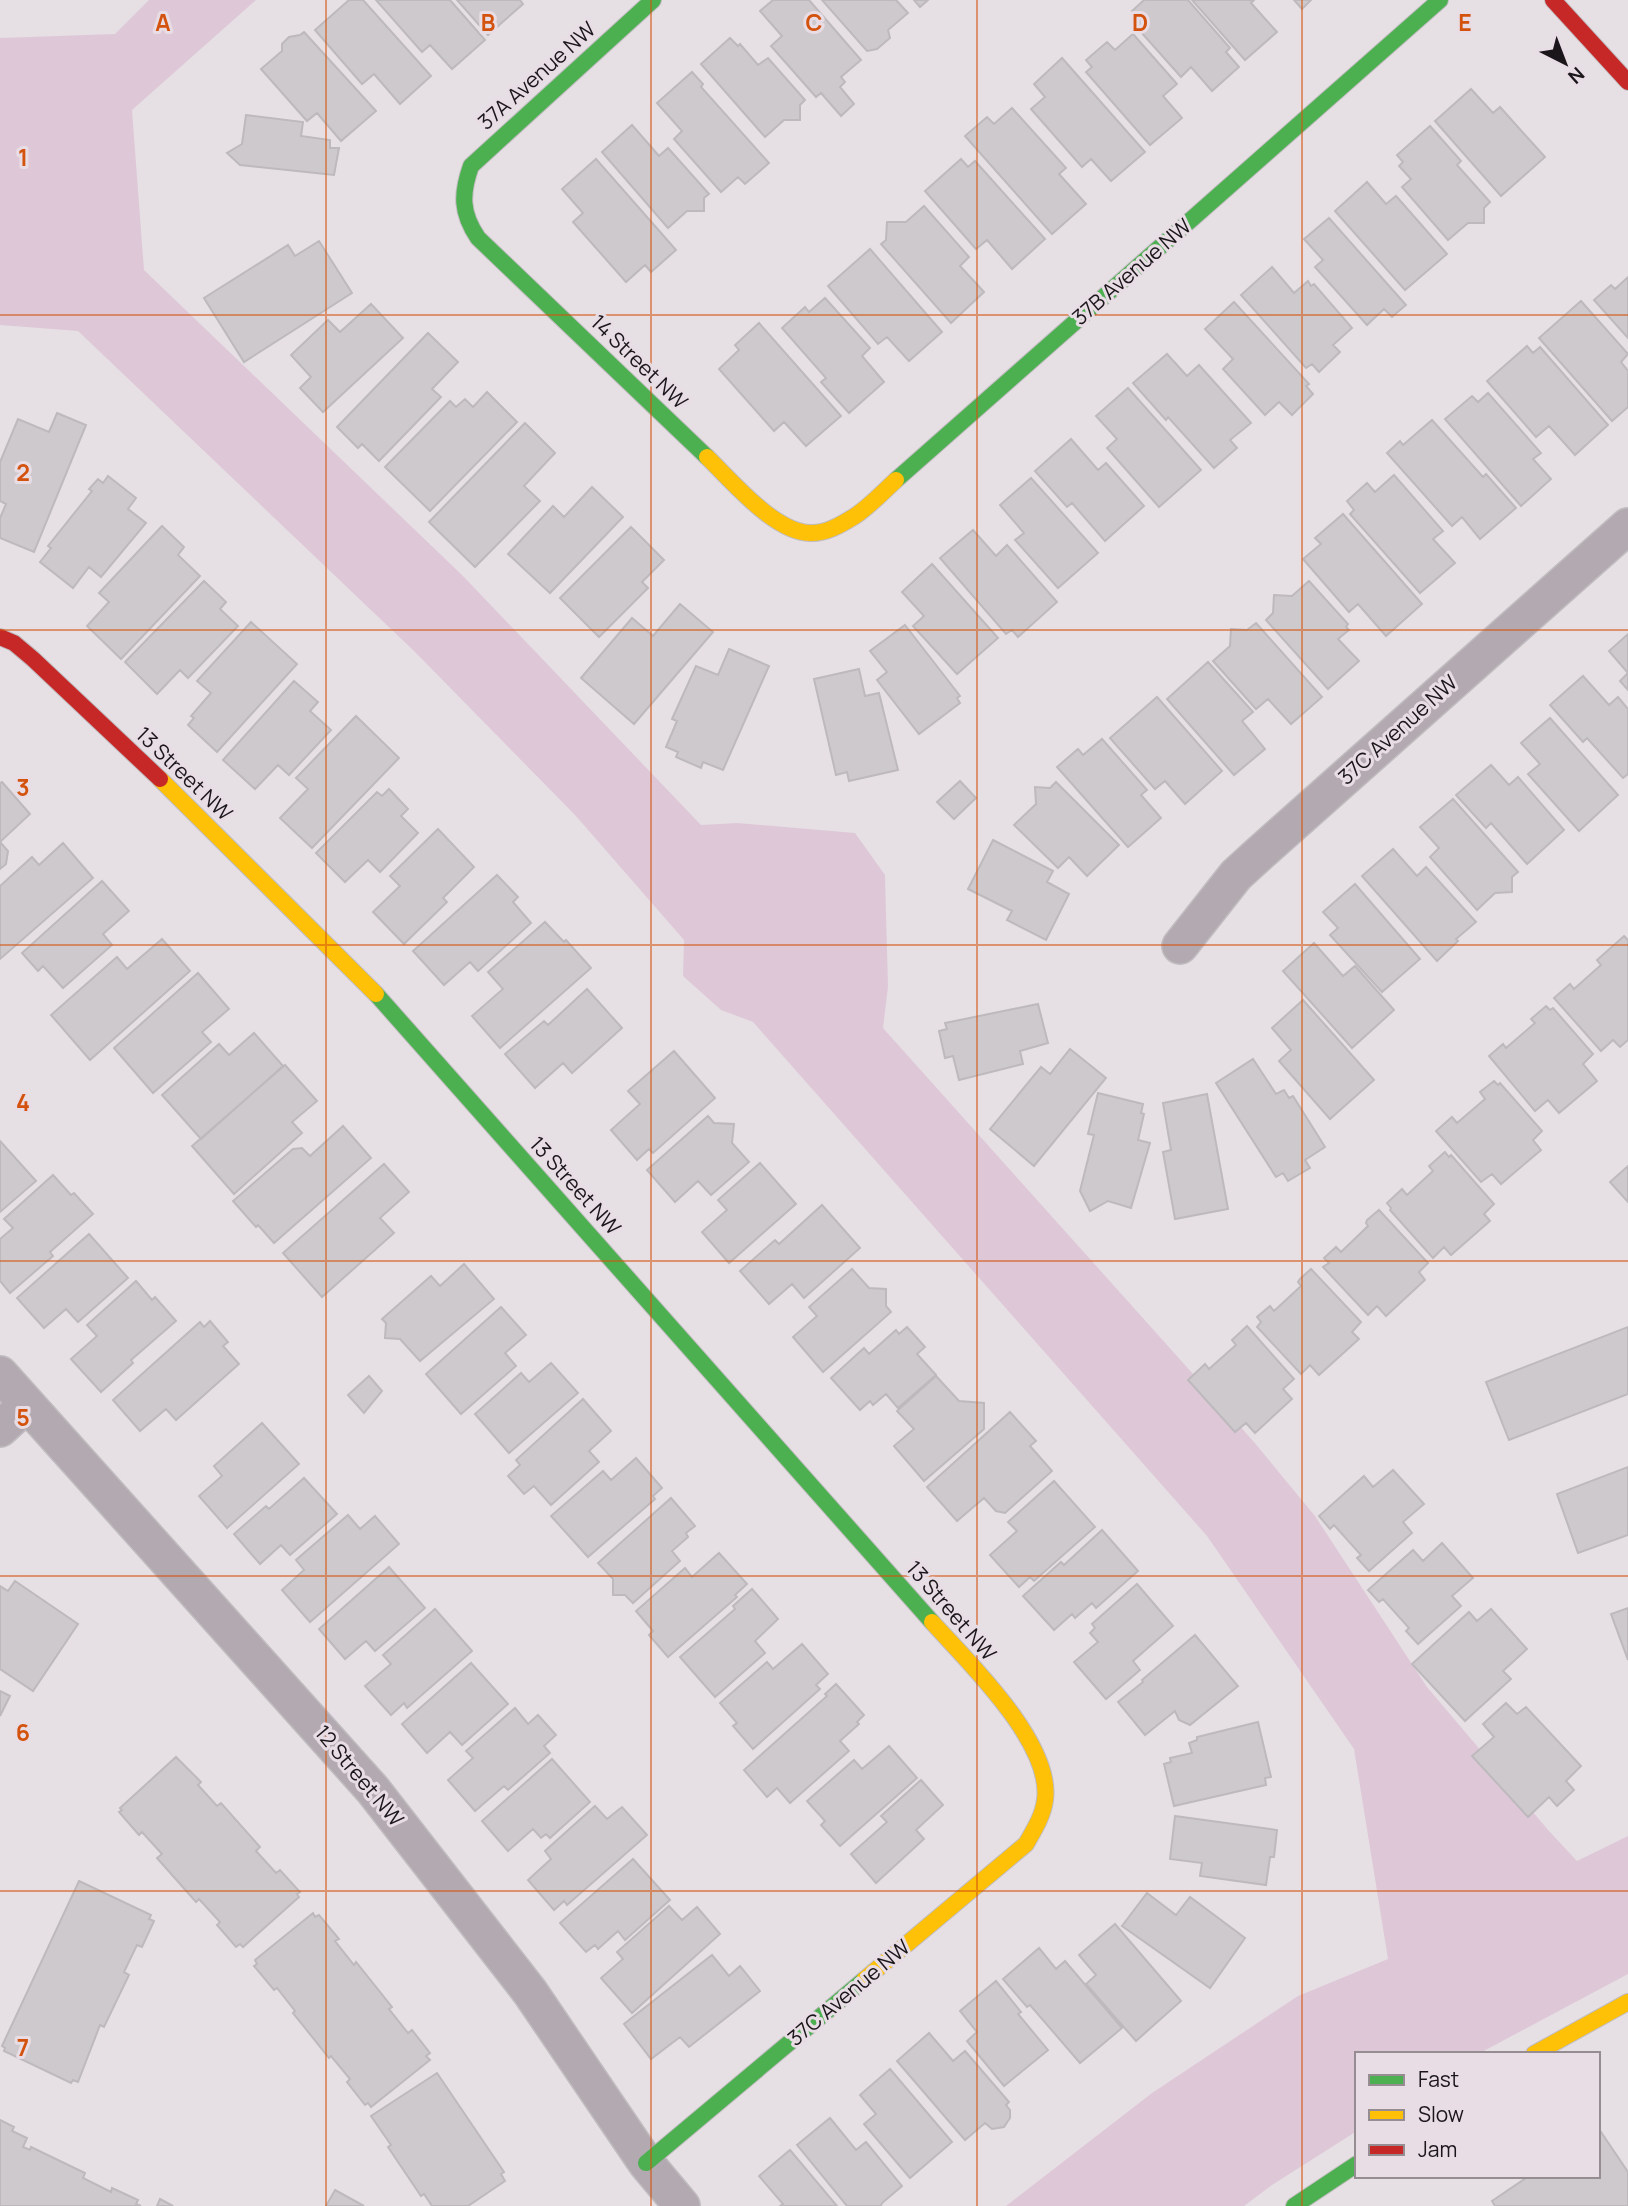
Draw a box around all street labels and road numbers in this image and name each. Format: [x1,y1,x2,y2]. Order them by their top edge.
street label: 37A Avenue NW [472,15,601,135]
street label: 37B Avenue NW [1066,211,1197,331]
street label: 14 Street NW [585,308,695,415]
street label: 37C Avenue NW [1332,668,1463,790]
street label: 13 Street NW [130,720,239,827]
street label: 13 Street NW [524,1130,628,1241]
street label: 13 Street NW [901,1554,1003,1667]
street label: 12 Street NW [309,1719,411,1832]
street label: 37C Avenue NW [781,1933,916,2052]

